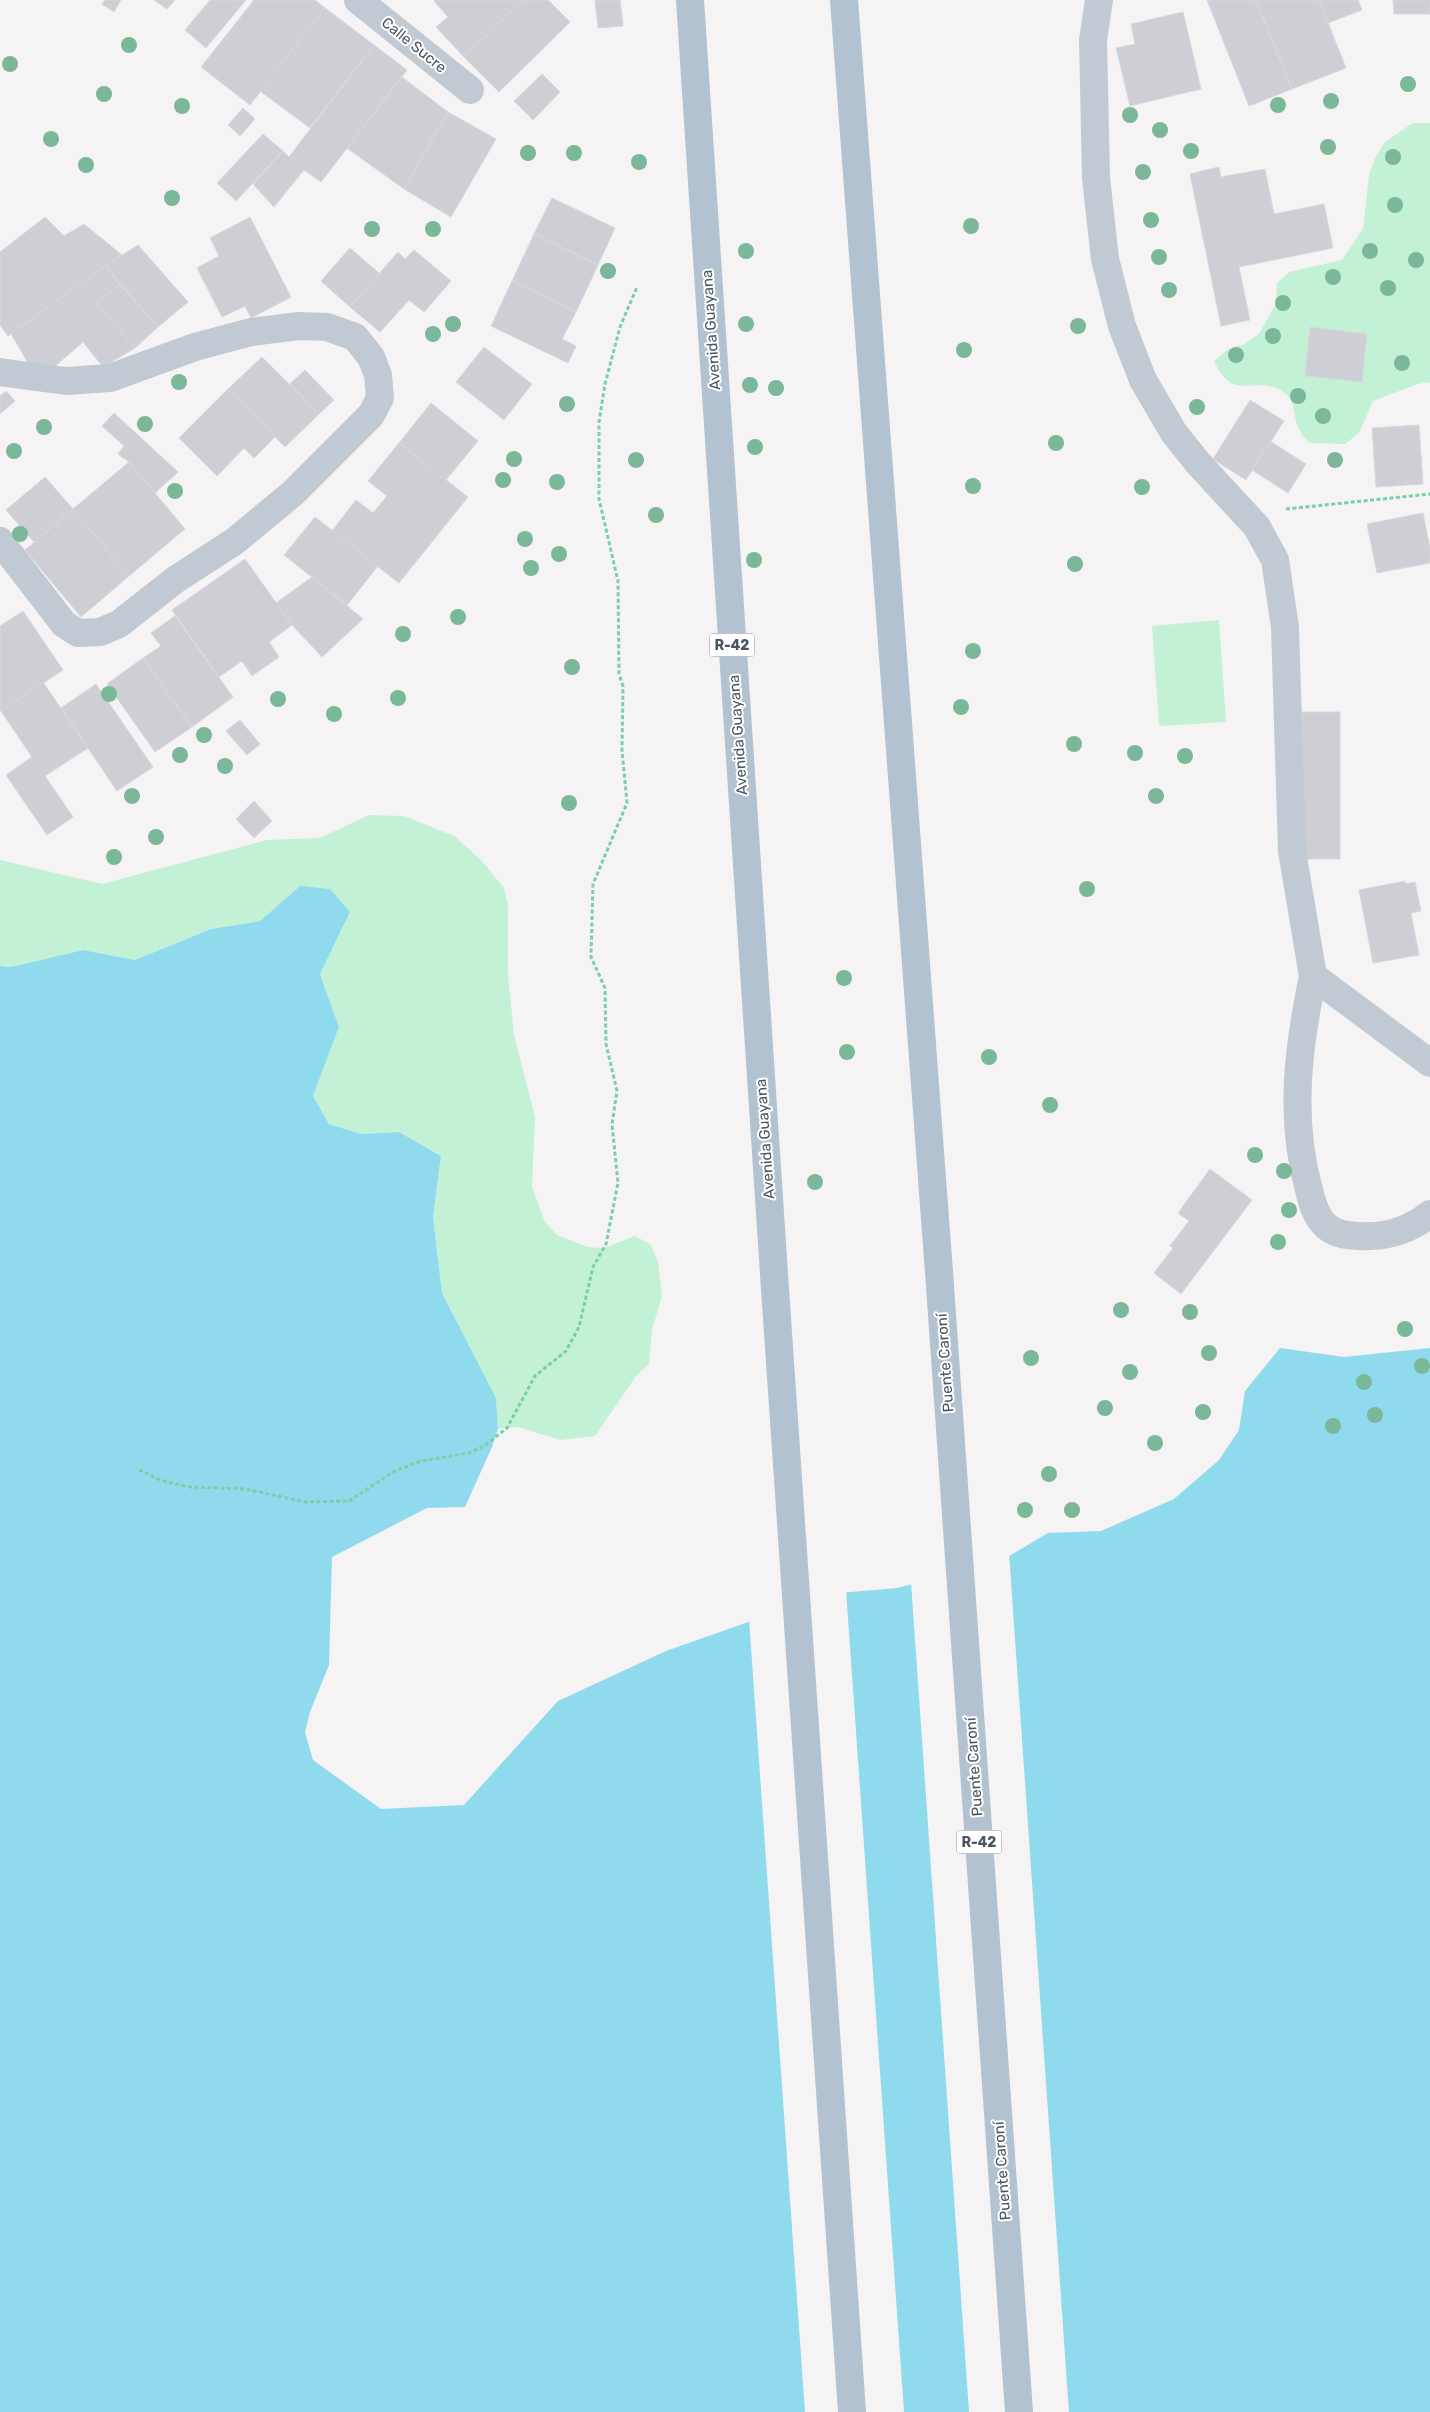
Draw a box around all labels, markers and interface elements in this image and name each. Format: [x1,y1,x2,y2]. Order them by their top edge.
street label: Calle Sucre [378,13,450,77]
street label: Avenida Guayana [698,269,724,391]
road number: R-42 [710,634,754,656]
street label: Avenida Guayana [725,674,751,796]
street label: Avenida Guayana [752,1078,778,1200]
street label: Puente Caroní [932,1312,957,1413]
street label: Puente Caroní [961,1716,986,1817]
road number: R-42 [956,1830,1002,1854]
street label: Puente Caroní [989,2120,1014,2221]

